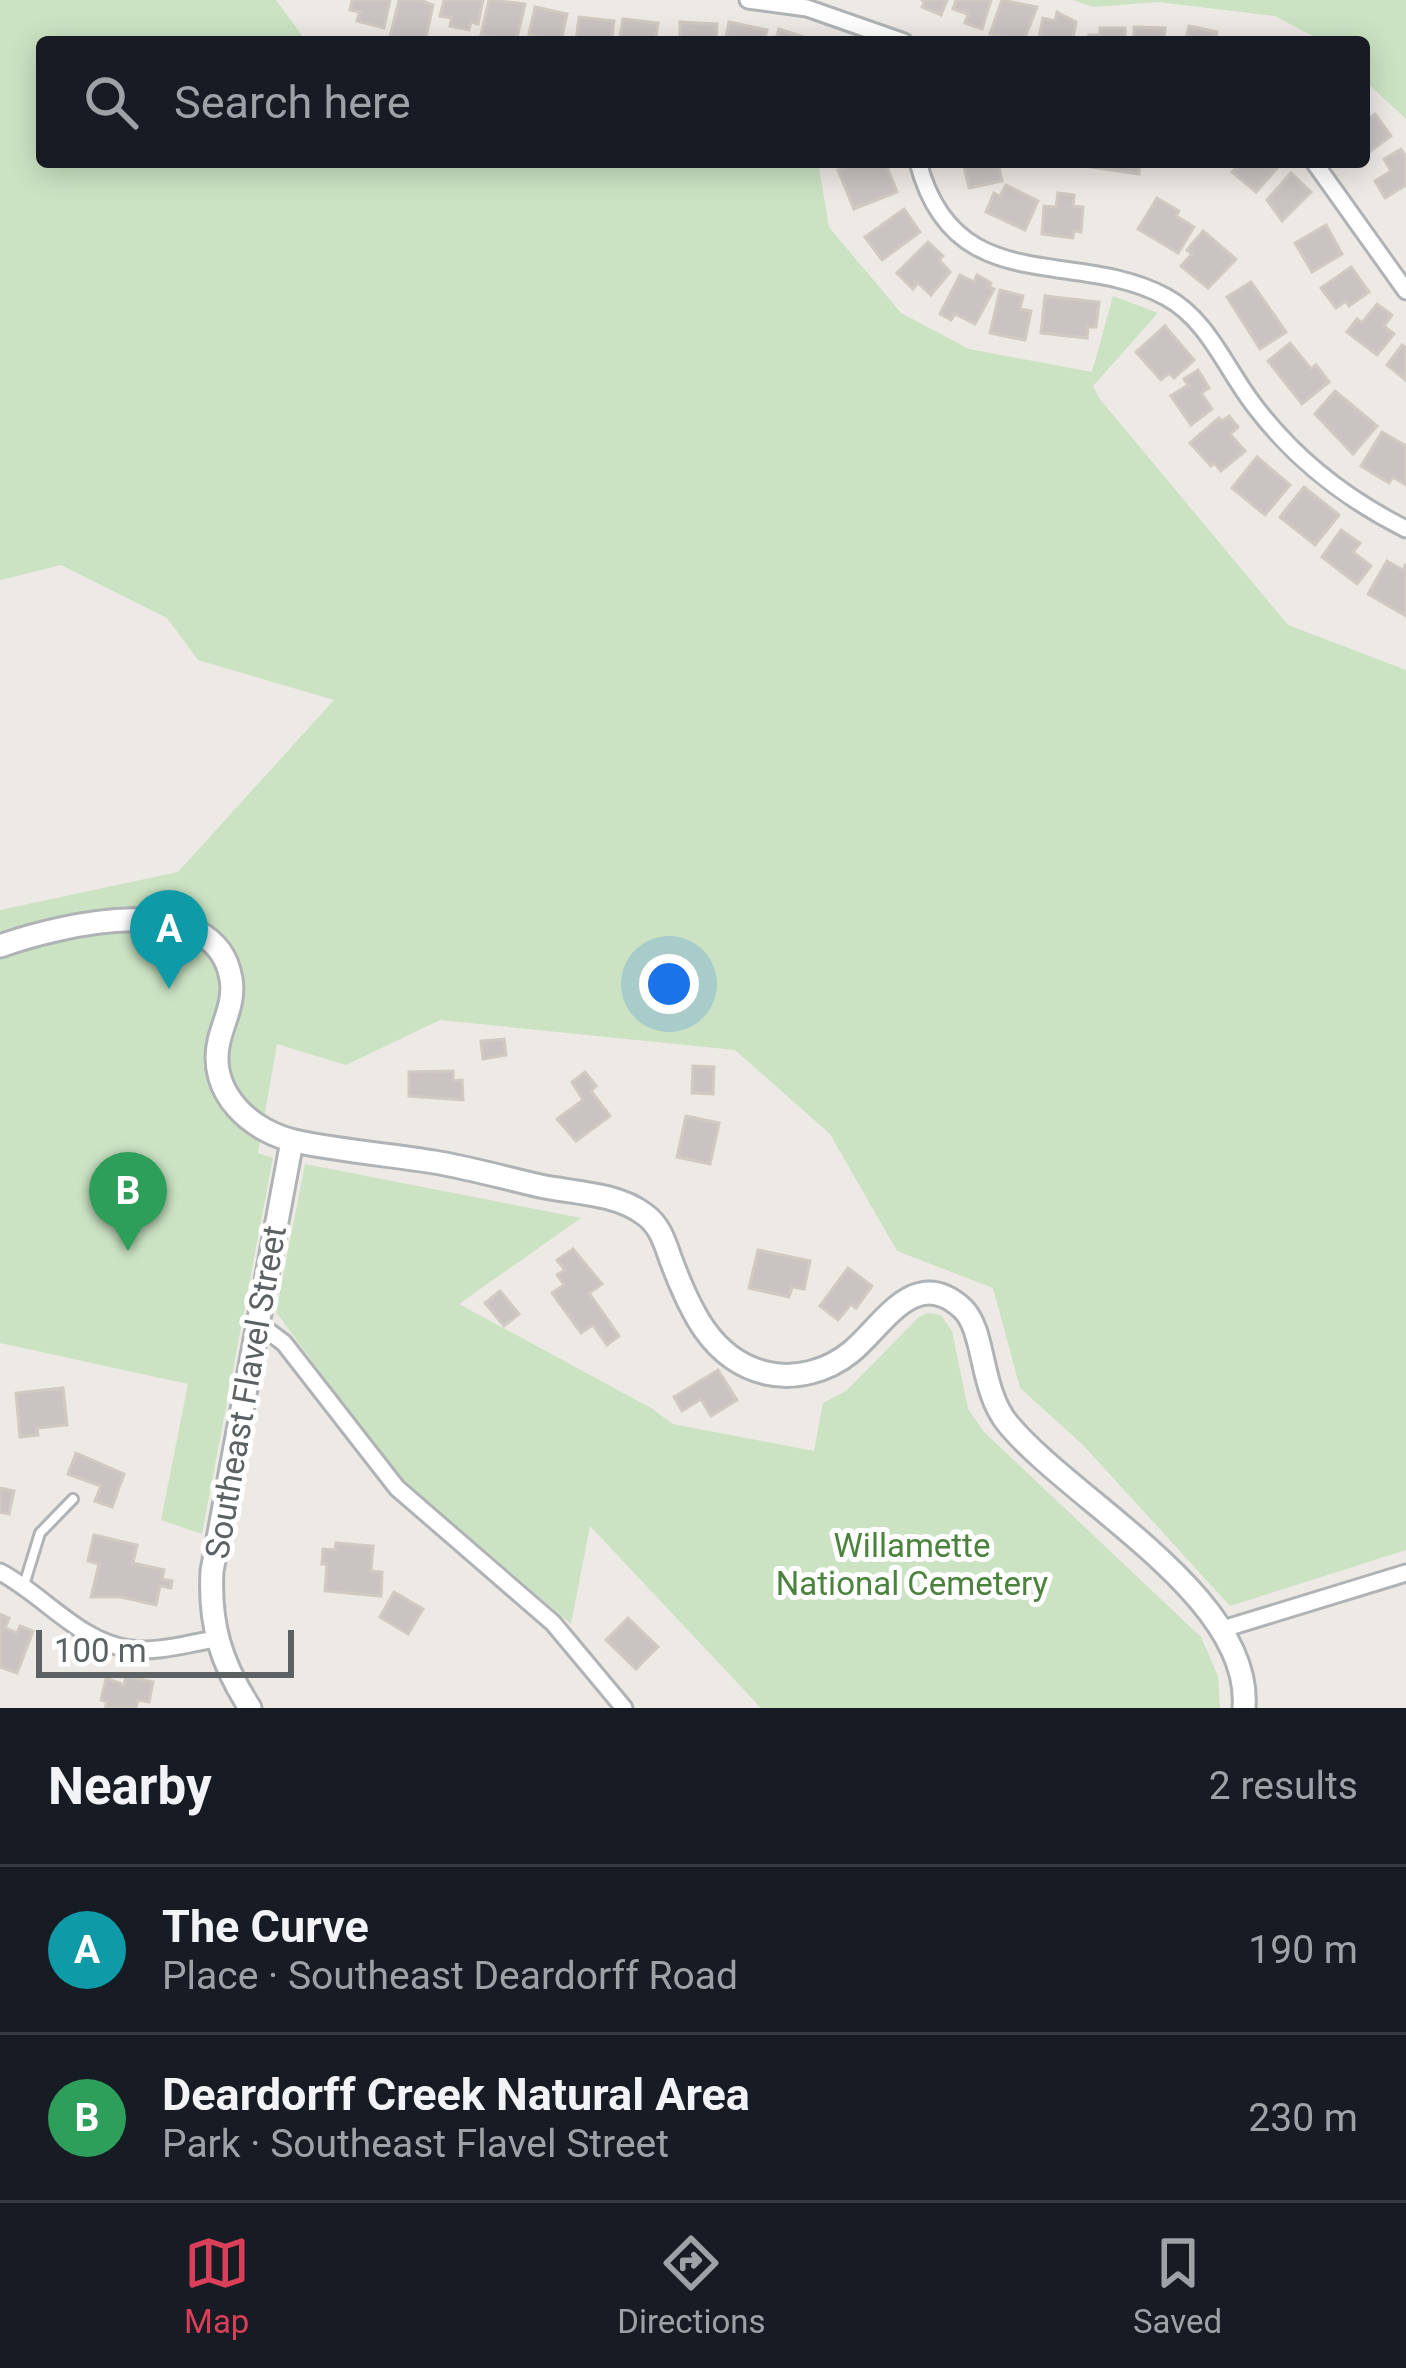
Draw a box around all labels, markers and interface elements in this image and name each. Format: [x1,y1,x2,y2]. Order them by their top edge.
search box [36,36,1370,168]
icon: search [78,69,144,135]
text: Search here [174,76,411,129]
pin: A [130,890,208,989]
your location [639,954,699,1014]
pin: B [89,1152,167,1251]
street label: Southeast Flavel Street [197,1222,294,1562]
park label: Willamette National Cemetery [776,1526,1049,1603]
scale bar [36,1624,294,1677]
text: 100 m [54,1631,147,1670]
text: Nearby [48,1757,212,1816]
text: 2 results [1209,1763,1358,1809]
text: The Curve [162,1900,369,1953]
text: A [74,1927,100,1973]
text: 190 m [1248,1927,1358,1973]
text: Place · Southeast Deardorff Road [162,1953,738,1999]
text: Deardorff Creek Natural Area [162,2068,750,2121]
text: B [75,2095,99,2141]
text: 230 m [1248,2095,1358,2141]
text: Park · Southeast Flavel Street [162,2121,669,2167]
tab: Map [184,2230,250,2341]
tab: Directions [617,2230,766,2341]
tab: Saved [1133,2230,1222,2341]

